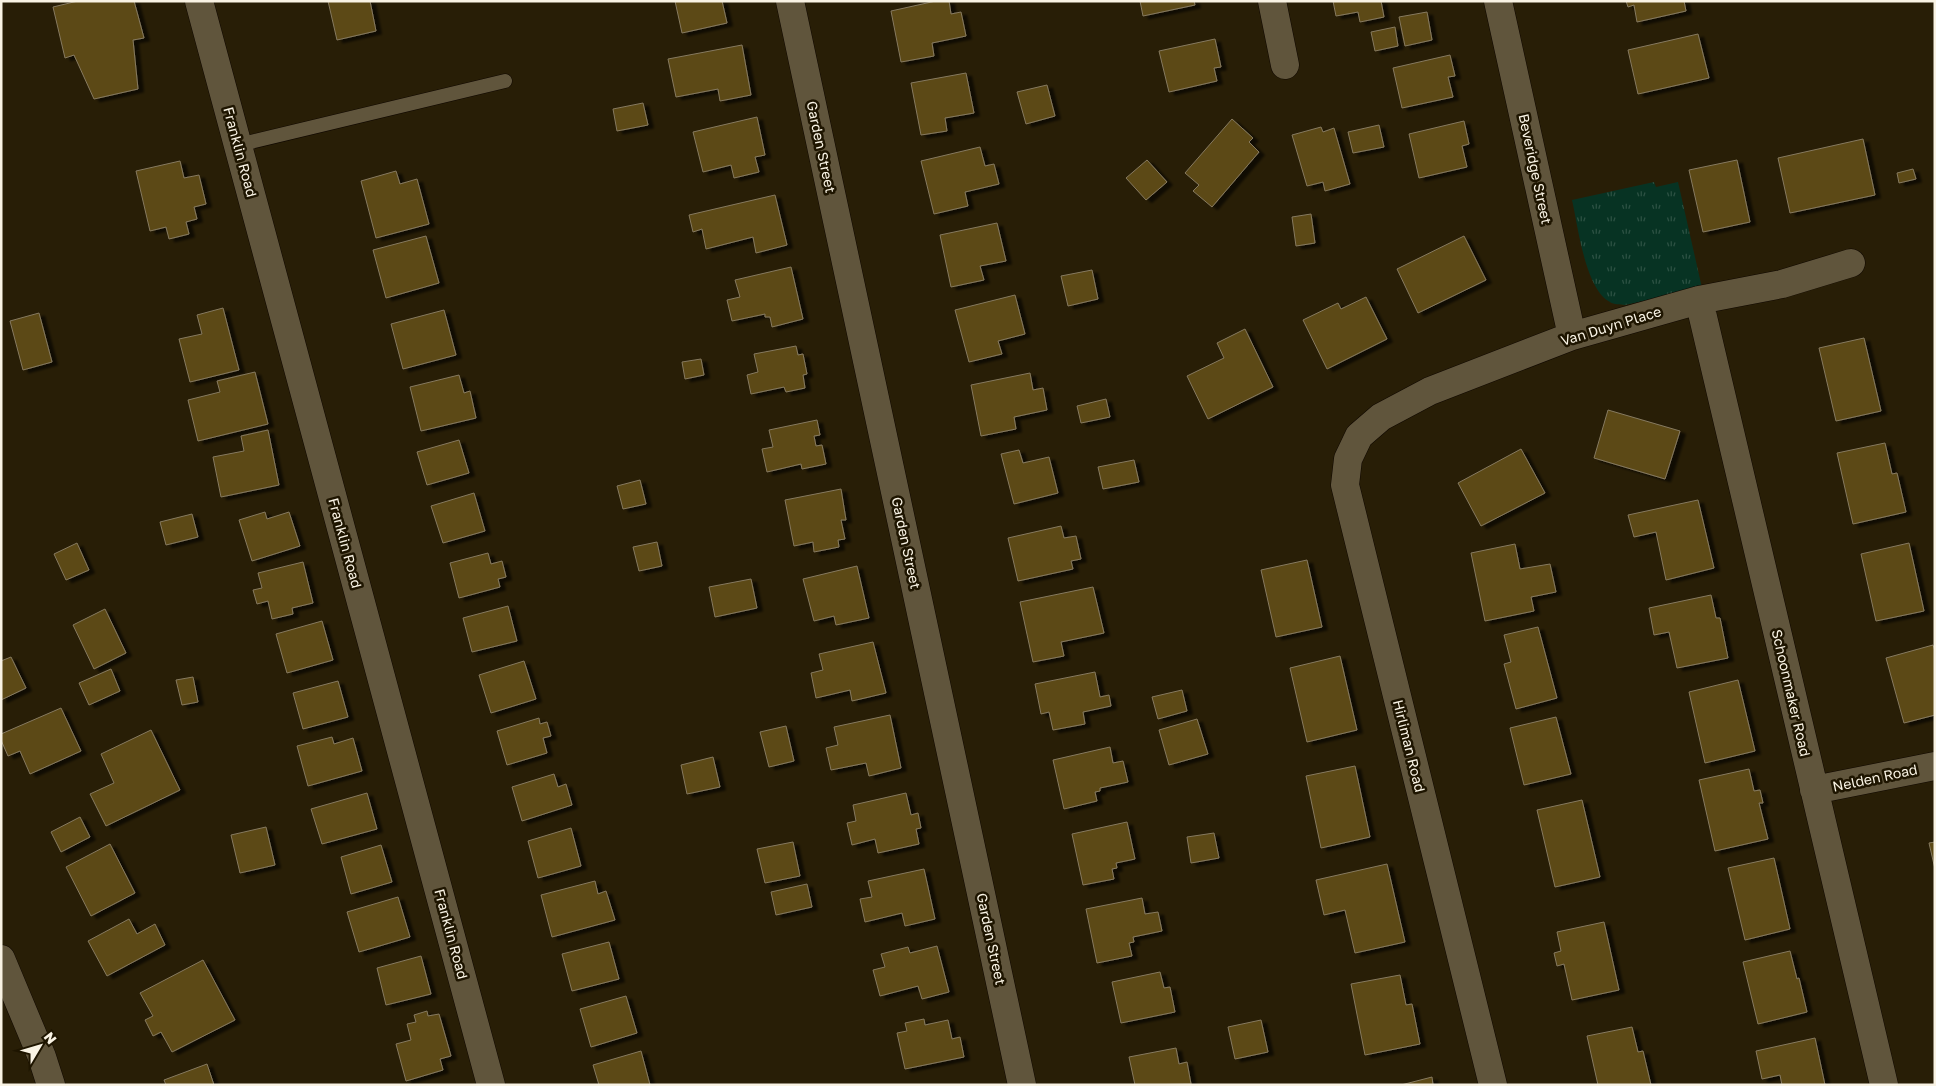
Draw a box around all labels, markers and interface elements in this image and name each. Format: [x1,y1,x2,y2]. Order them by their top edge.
street label: Garden Street [803,99,840,194]
street label: Franklin Road [220,105,261,199]
street label: Beveridge Street [1515,112,1555,226]
street label: Van Duyn Place [1559,302,1663,349]
street label: Garden Street [888,495,925,590]
street label: Franklin Road [325,496,366,590]
street label: Schoonmaker Road [1769,628,1814,758]
street label: Hirliman Road [1390,698,1429,794]
street label: Nelden Road [1831,760,1919,795]
street label: Franklin Road [431,887,472,981]
street label: Garden Street [973,891,1010,986]
north arrow [15,1021,65,1071]
text: N [41,1028,61,1047]

